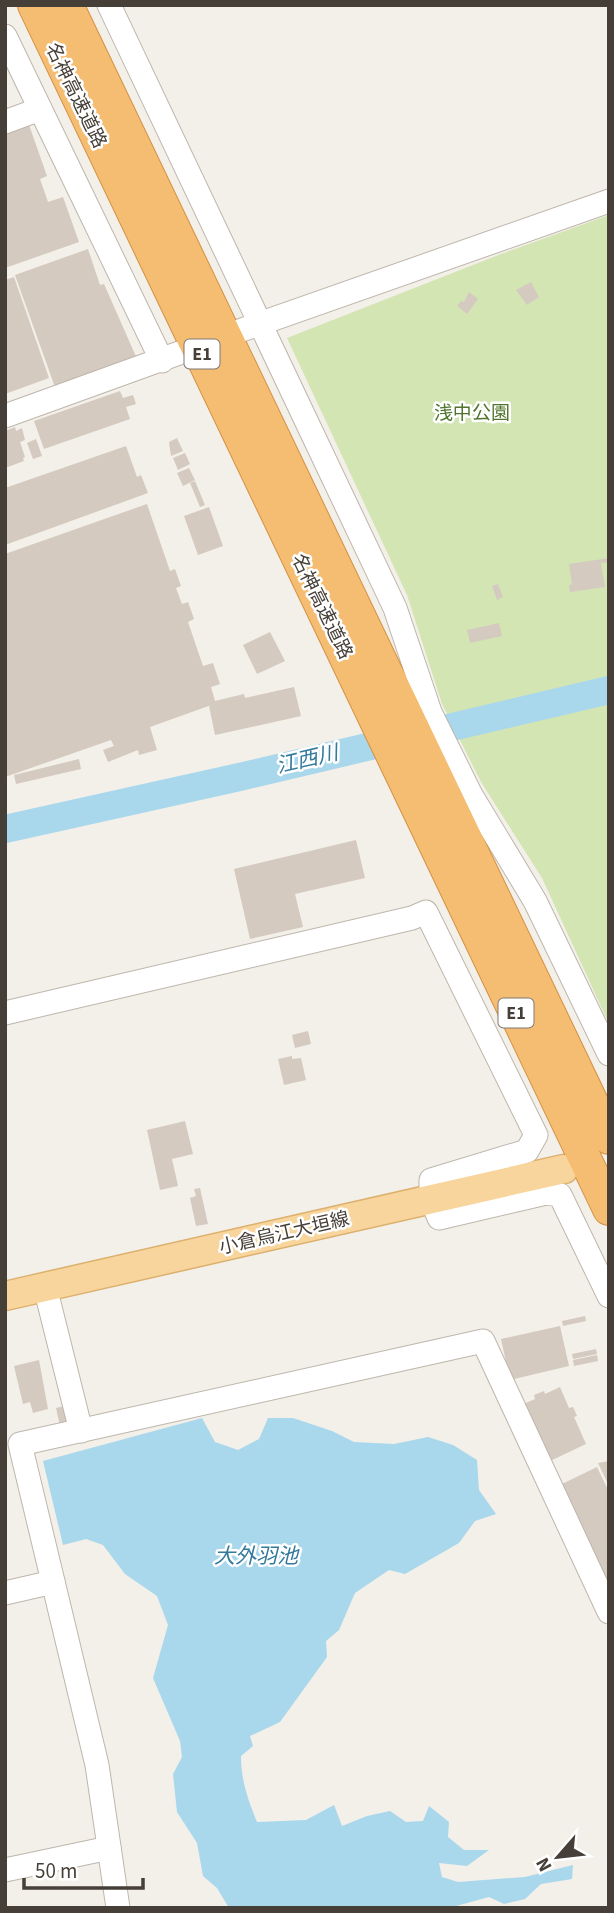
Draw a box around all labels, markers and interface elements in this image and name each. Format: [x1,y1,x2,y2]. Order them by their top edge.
street label: 名神高速道路 [39,39,113,153]
road number: E1 [184,340,220,368]
park label: 浅中公園 [434,400,510,427]
street label: 名神高速道路 [285,550,359,664]
water label: 江西川 [273,737,343,781]
road number: E1 [498,998,534,1028]
street label: 小倉烏江大垣線 [216,1205,352,1262]
water label: 大外羽池 [214,1541,300,1571]
north arrow [523,1822,593,1892]
scale bar [24,1846,144,1890]
text: N [529,1852,559,1876]
text: 50 m [35,1856,77,1886]

